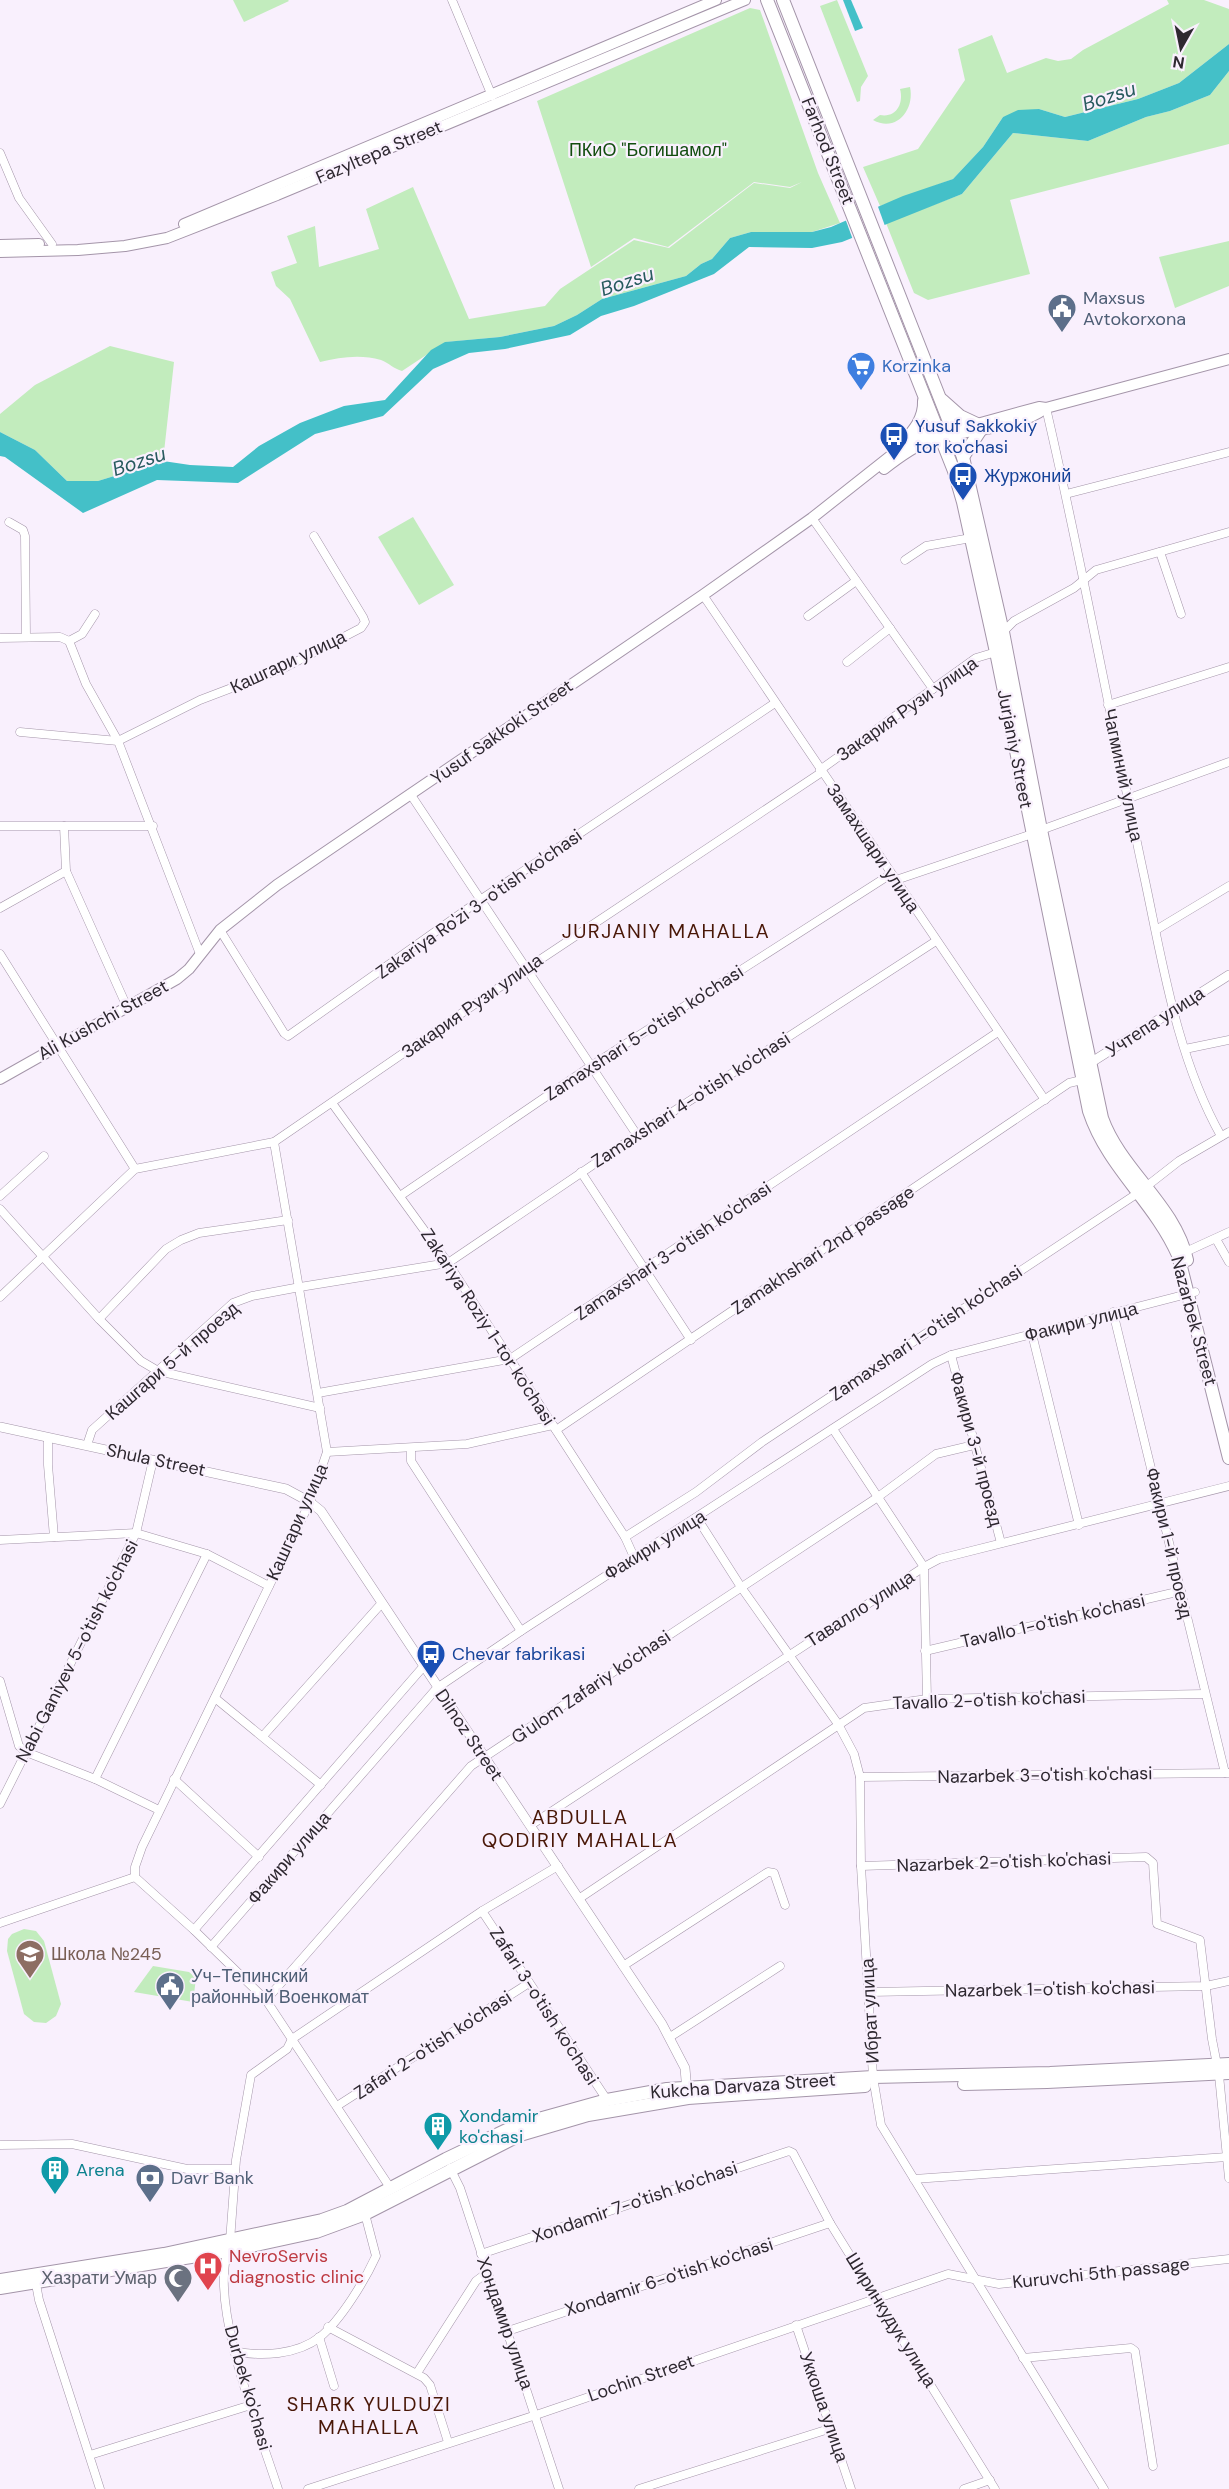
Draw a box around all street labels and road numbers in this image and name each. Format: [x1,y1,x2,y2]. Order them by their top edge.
street label: Farhod Street [796,94,860,208]
street label: Fazyltepa Street [312,115,446,189]
street label: Кашгари улица [226,624,351,699]
street label: Закария Рузи улица [832,651,983,767]
street label: Yusuf Sakkoki Street [426,674,578,790]
street label: Jurjaniy Street [992,688,1038,810]
street label: Чагминий улица [1097,706,1149,845]
street label: Замахшари улица [821,779,926,918]
street label: Zakariya Ro'zi 3-o'tish ko'chasi [371,823,587,985]
street label: Закария Рузи улица [397,948,548,1064]
street label: Zamaxshari 5-o'tish ko'chasi [540,960,748,1106]
street label: Ali Kushchi Street [33,974,173,1066]
street label: Учтепа улица [1101,981,1210,1063]
street label: Zamaxshari 4-o'tish ko'chasi [587,1027,795,1173]
street label: Zamaxshari 3-o'tish ko'chasi [570,1176,776,1326]
street label: Zamakhshari 2nd passage [727,1180,919,1320]
street label: Zakariya Roziy 1-tor ko'chasi [415,1224,561,1430]
street label: Nazarbek Street [1165,1254,1223,1388]
street label: Zamaxshari 1-o'tish ko'chasi [825,1260,1027,1406]
street label: Кашгари 5-й проезд [100,1296,244,1426]
street label: Факири улица [1022,1296,1141,1348]
street label: Факири 3-й проезд [944,1369,1008,1530]
street label: Shula Street [104,1438,208,1482]
street label: Кашгари улица [261,1459,334,1584]
street label: Факири 1-й проезд [1140,1465,1198,1621]
street label: Факири улица [599,1504,711,1586]
street label: Nabi Ganiyev 5-o'tish ko'chasi [10,1535,144,1767]
street label: Тавалло улица [801,1564,920,1653]
street label: Tavallo 1-o'tish ko'chasi [959,1588,1147,1654]
street label: G'ulom Zafariy ko'chasi [507,1625,675,1749]
street label: Dilnoz Street [429,1684,509,1786]
street label: Tavallo 2-o'tish ko'chasi [892,1685,1086,1715]
street label: Nazarbek 3-o'tish ko'chasi [937,1761,1153,1789]
street label: Факири улица [242,1806,337,1910]
street label: Nazarbek 2-o'tish ko'chasi [896,1846,1112,1878]
street label: Zafari 3-o'tish ko'chasi [484,1922,604,2090]
street label: Ибрат улица [855,1957,885,2064]
street label: Nazarbek 1-o'tish ko'chasi [945,1975,1155,2003]
street label: Zafari 2-o'tish ko'chasi [350,1985,516,2105]
street label: Kukcha Darvaza Street [650,2068,836,2104]
street label: Xondamir 7-o'tish ko'chasi [529,2156,741,2248]
street label: Xondamir 6-o'tish ko'chasi [562,2232,776,2322]
street label: Ширинкудук улица [840,2248,943,2393]
street label: Kuruvchi 5th passage [1011,2252,1191,2294]
street label: Хондамир улица [471,2253,539,2394]
street label: Durbek ko'chasi [219,2323,277,2453]
street label: Lochin Street [585,2349,697,2407]
street label: Уккоша улица [794,2349,854,2466]

